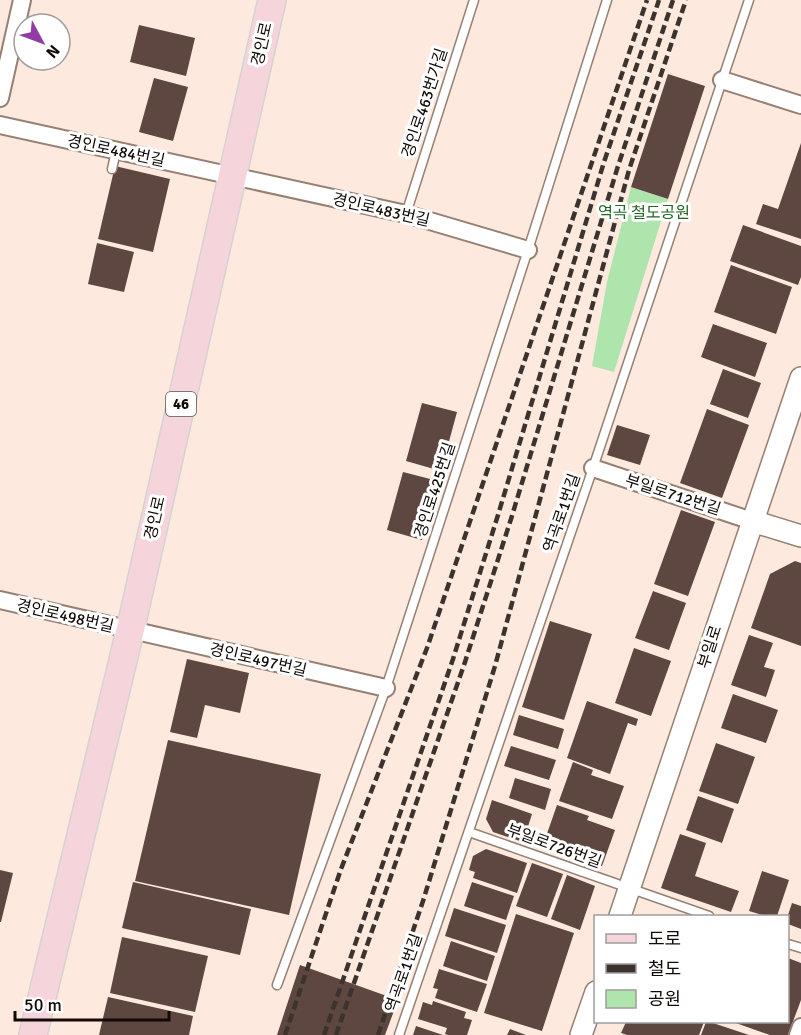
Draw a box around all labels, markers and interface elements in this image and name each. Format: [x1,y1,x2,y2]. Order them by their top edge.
north arrow [12,12,72,72]
street label: 경인로 [247,20,277,68]
text: N [41,40,64,62]
street label: 경인로463번가길 [398,46,452,160]
street label: 경인로484번길 [65,131,167,171]
street label: 경인로483번길 [330,189,432,231]
park label: 역곡 철도공원 [598,203,690,223]
road number: 46 [166,392,196,416]
street label: 경인로425번길 [410,440,460,540]
street label: 부일로712번길 [623,470,723,520]
street label: 역곡로1번길 [539,471,585,555]
street label: 경인로 [140,494,170,542]
street label: 경인로498번길 [14,595,116,637]
street label: 부일로 [694,623,726,671]
street label: 경인로497번길 [207,639,309,681]
street label: 부일로726번길 [504,820,604,872]
legend [594,915,789,1023]
text: 도로 [648,928,681,950]
street label: 역곡로1번길 [381,931,427,1015]
text: 철도 [648,958,681,980]
scale bar [15,984,170,1022]
text: 공원 [648,988,681,1010]
text: 50 m [24,994,62,1016]

